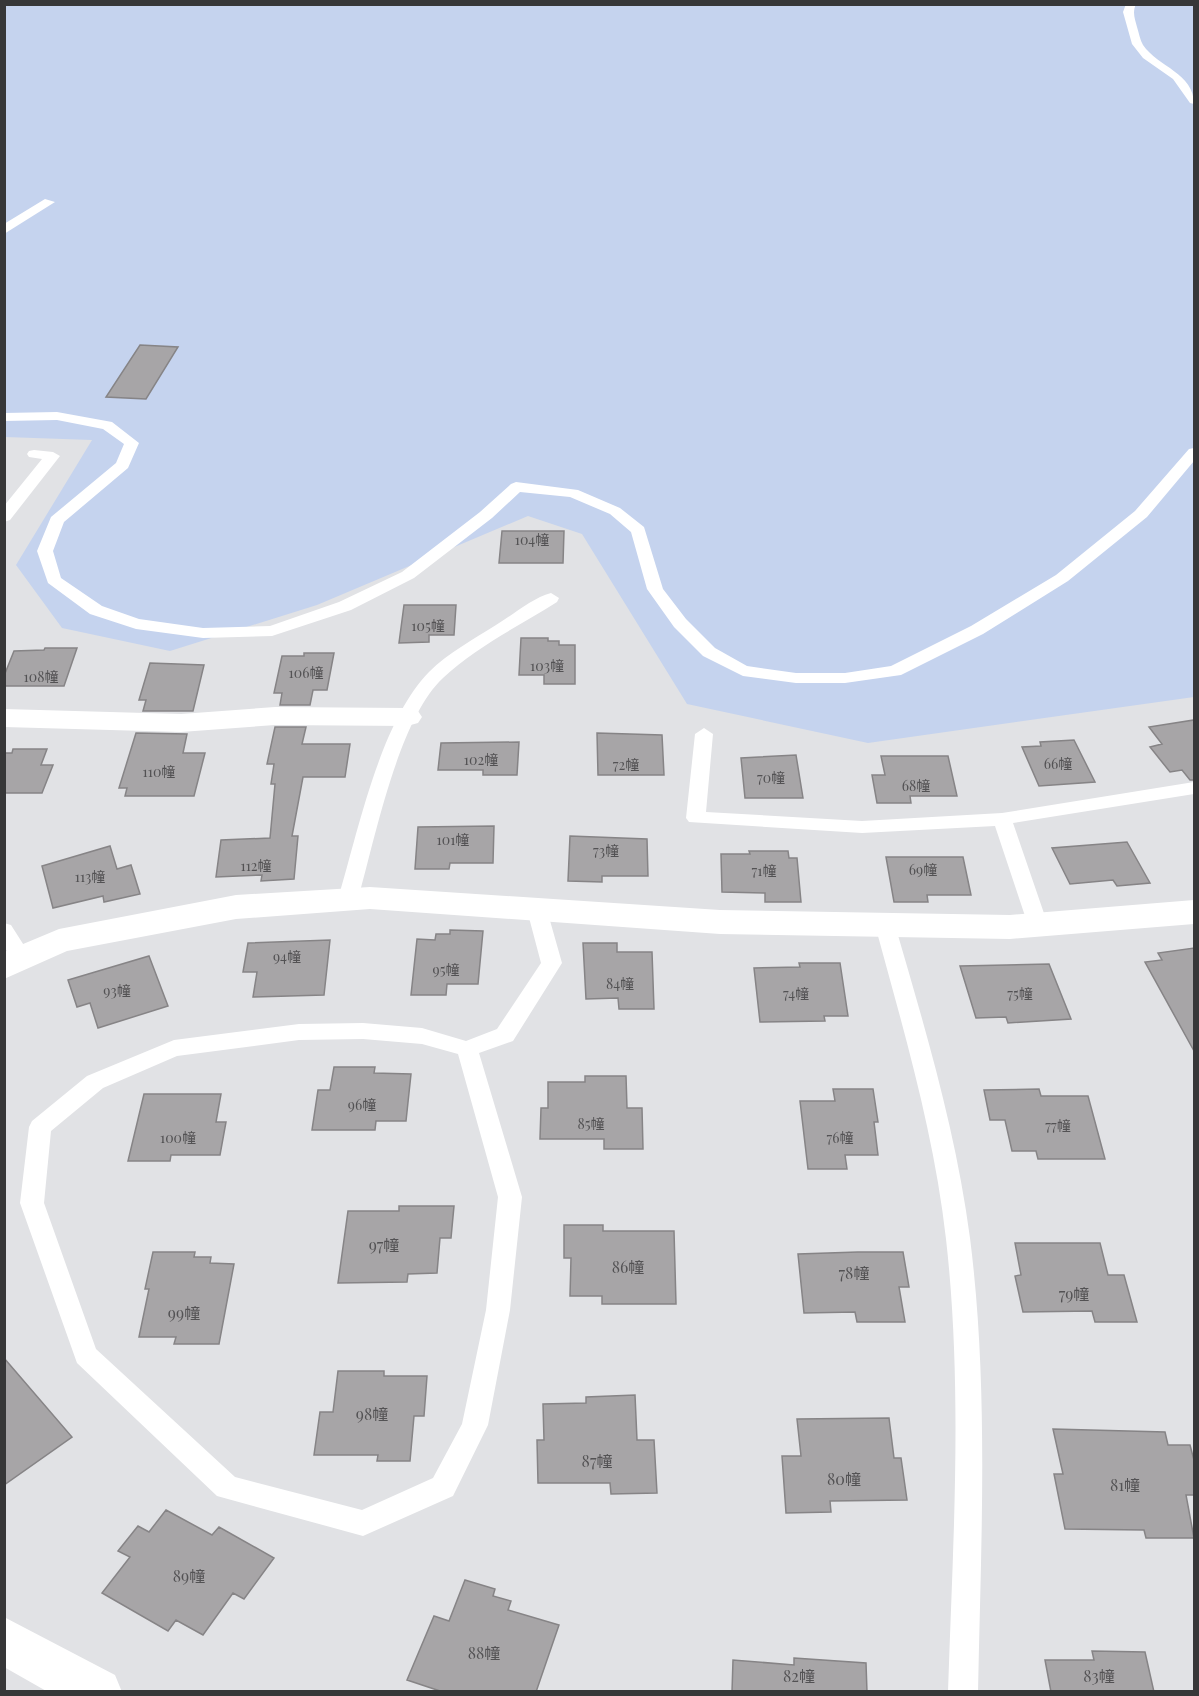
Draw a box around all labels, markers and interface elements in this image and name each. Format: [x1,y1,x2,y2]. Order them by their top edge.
house number: 104幢 [515,530,549,549]
house number: 105幢 [411,616,445,635]
house number: 103幢 [530,656,564,675]
house number: 106幢 [289,663,323,682]
house number: 108幢 [24,667,58,686]
house number: 102幢 [464,750,498,769]
house number: 66幢 [1044,754,1072,773]
house number: 72幢 [613,755,639,774]
house number: 110幢 [143,762,175,781]
house number: 70幢 [757,768,785,787]
house number: 68幢 [902,776,930,795]
house number: 101幢 [437,830,469,849]
house number: 73幢 [593,841,619,860]
house number: 112幢 [240,856,272,875]
house number: 69幢 [909,860,937,879]
house number: 71幢 [752,861,776,880]
house number: 113幢 [75,867,105,886]
house number: 94幢 [273,947,301,966]
house number: 95幢 [433,960,459,979]
house number: 84幢 [606,974,634,993]
house number: 93幢 [103,981,131,1000]
house number: 74幢 [783,984,809,1003]
house number: 75幢 [1007,984,1033,1003]
house number: 96幢 [348,1095,376,1114]
house number: 85幢 [577,1114,605,1133]
house number: 77幢 [1045,1116,1071,1135]
house number: 100幢 [160,1128,196,1147]
house number: 76幢 [827,1128,853,1147]
house number: 97幢 [369,1234,399,1255]
house number: 86幢 [612,1256,644,1277]
house number: 78幢 [839,1262,869,1283]
house number: 79幢 [1059,1283,1089,1304]
house number: 99幢 [168,1302,200,1323]
house number: 98幢 [356,1403,388,1424]
house number: 87幢 [582,1450,612,1471]
house number: 80幢 [827,1468,861,1489]
house number: 81幢 [1110,1474,1140,1495]
house number: 89幢 [173,1565,205,1586]
house number: 88幢 [468,1642,500,1663]
house number: 82幢 [783,1665,815,1686]
house number: 83幢 [1083,1665,1115,1686]

